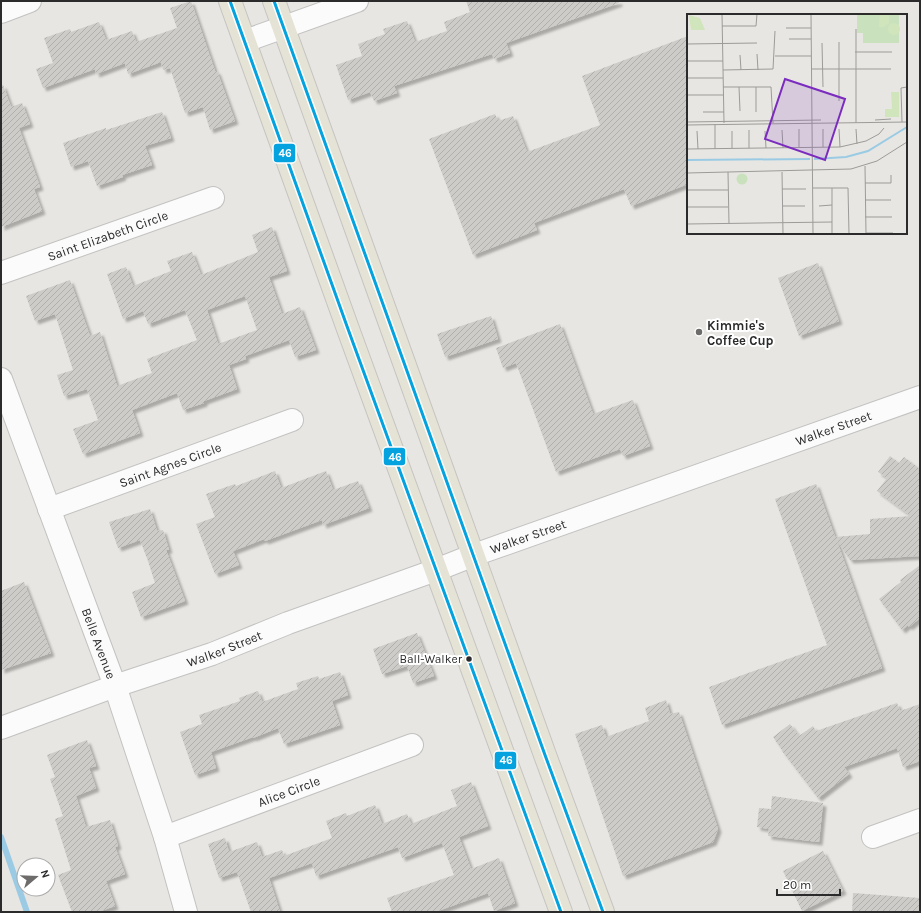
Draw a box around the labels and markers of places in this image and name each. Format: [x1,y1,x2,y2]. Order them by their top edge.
place label: Kimmie's Coffee Cup [707,318,774,348]
marker: Kimmie's Coffee Cup [694,327,704,337]
place label: Ball-Walker [399,652,463,666]
marker: Ball-Walker [464,654,474,664]

